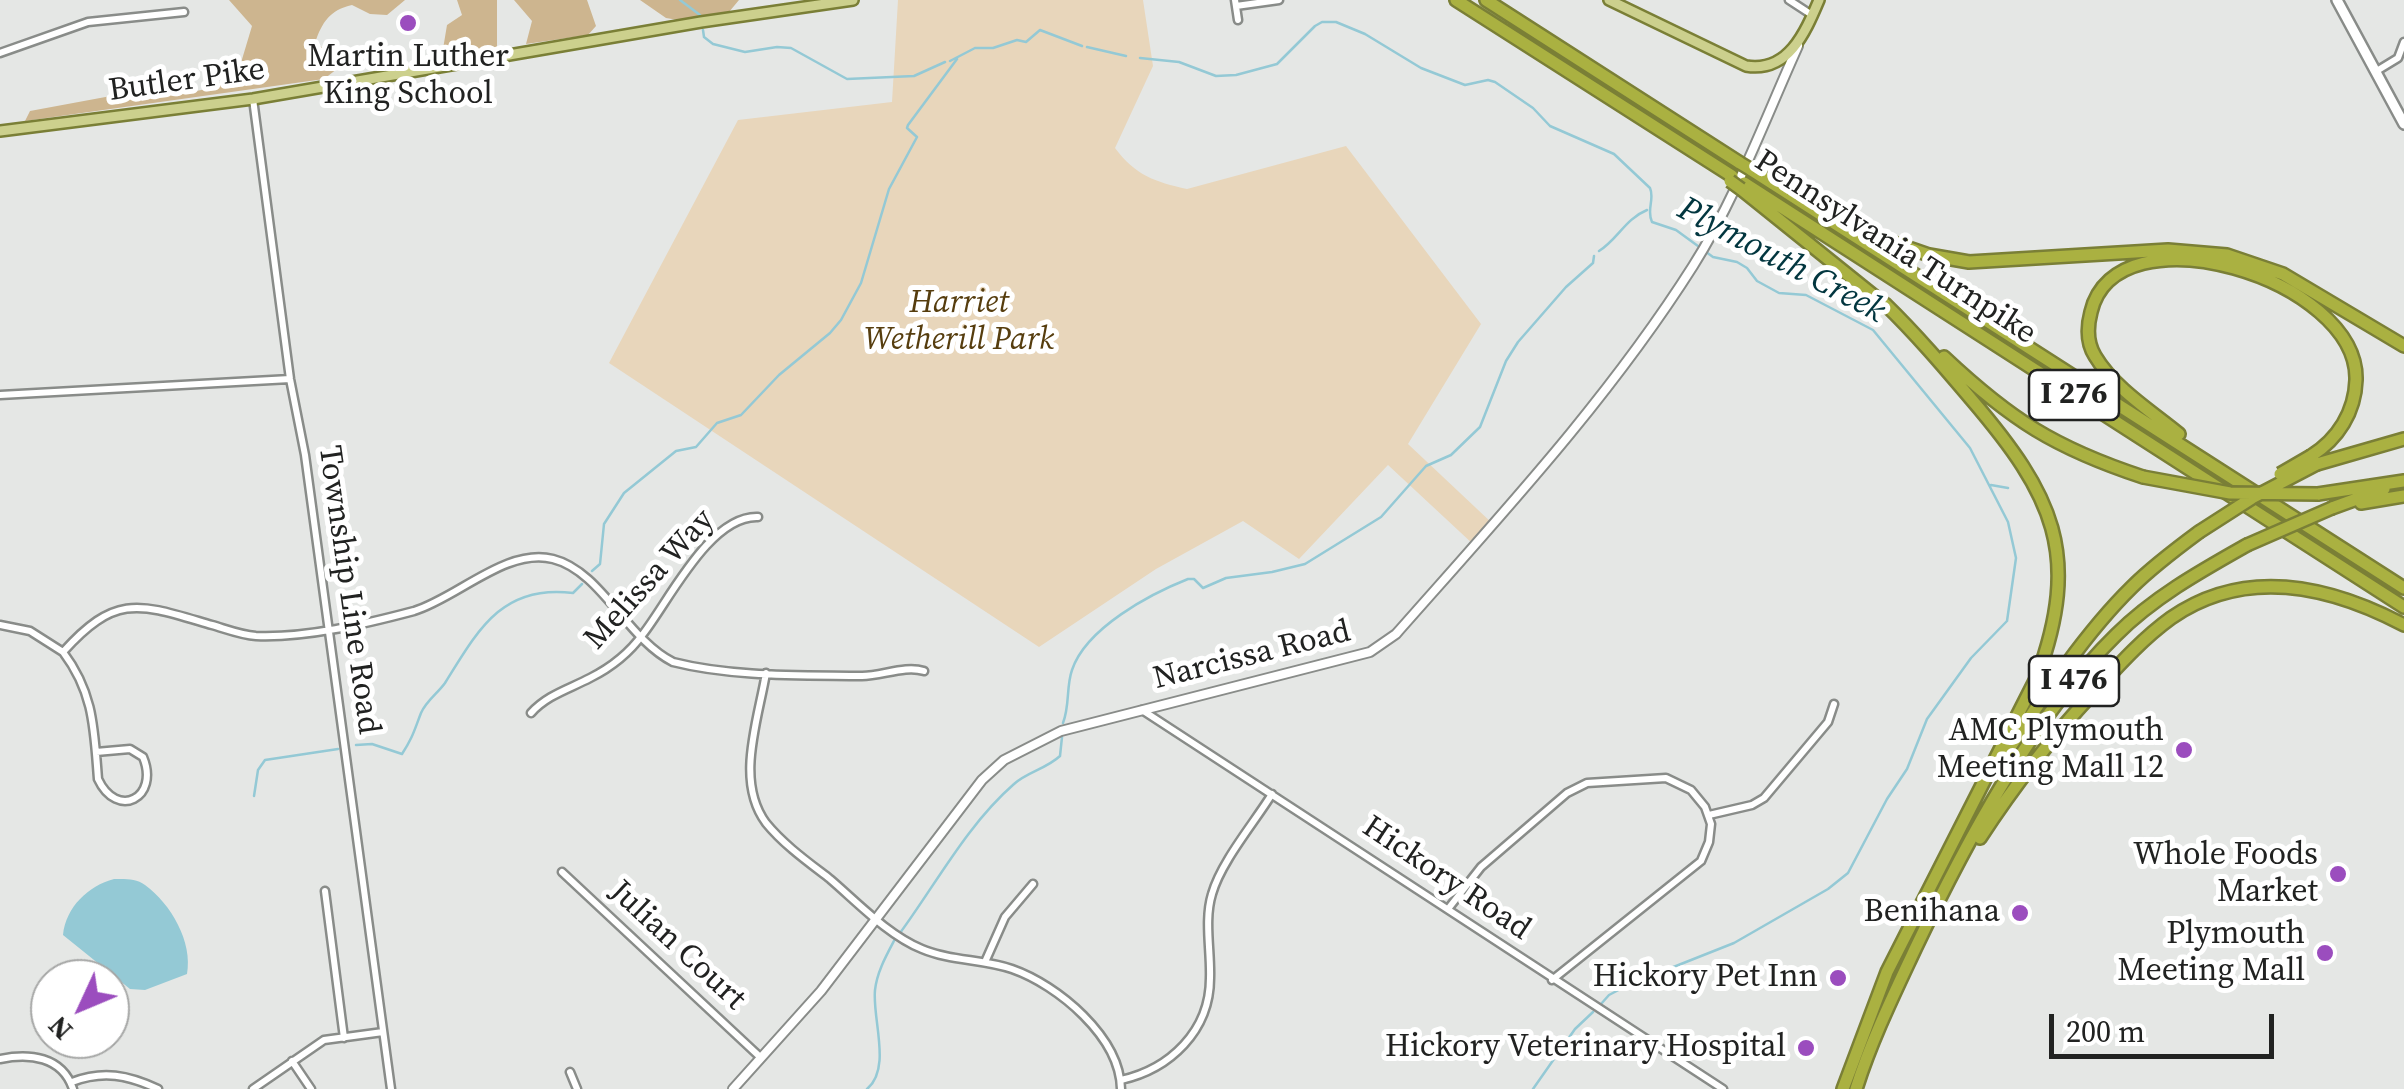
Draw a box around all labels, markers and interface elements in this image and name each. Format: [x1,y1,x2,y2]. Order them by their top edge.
marker: Martin Luther King School [397,12,419,34]
place label: Martin Luther King School [307,39,509,114]
street label: Butler Pike [106,51,268,111]
street label: Pennsylvania Turnpike [1747,143,2043,353]
water label: Plymouth Creek [1670,189,1892,333]
park label: Harriet Wetherill Park [864,285,1054,360]
road number: I 276 [2029,370,2119,420]
street label: Township Line Road [309,443,387,737]
street label: Melissa Way [577,502,723,658]
street label: Narcissa Road [1150,613,1354,699]
road number: I 476 [2029,656,2119,706]
place label: AMC Plymouth Meeting Mall 12 [1937,713,2164,788]
marker: AMC Plymouth Meeting Mall 12 [2173,739,2195,761]
street label: Hickory Road [1355,809,1537,949]
place label: Whole Foods Market [2133,837,2318,912]
marker: Whole Foods Market [2327,863,2349,885]
street label: Julian Court [601,873,753,1019]
place label: Benihana [1864,894,2000,932]
marker: Benihana [2009,902,2031,924]
place label: Plymouth Meeting Mall [2117,916,2305,991]
marker: Plymouth Meeting Mall [2314,942,2336,964]
north arrow [30,959,130,1059]
place label: Hickory Pet Inn [1593,959,1818,997]
marker: Hickory Pet Inn [1827,967,1849,989]
scale bar [2054,994,2279,1056]
text: N [39,1008,81,1049]
text: 200 m [2066,1011,2145,1052]
place label: Hickory Veterinary Hospital [1385,1029,1786,1067]
marker: Hickory Veterinary Hospital [1795,1037,1817,1059]

